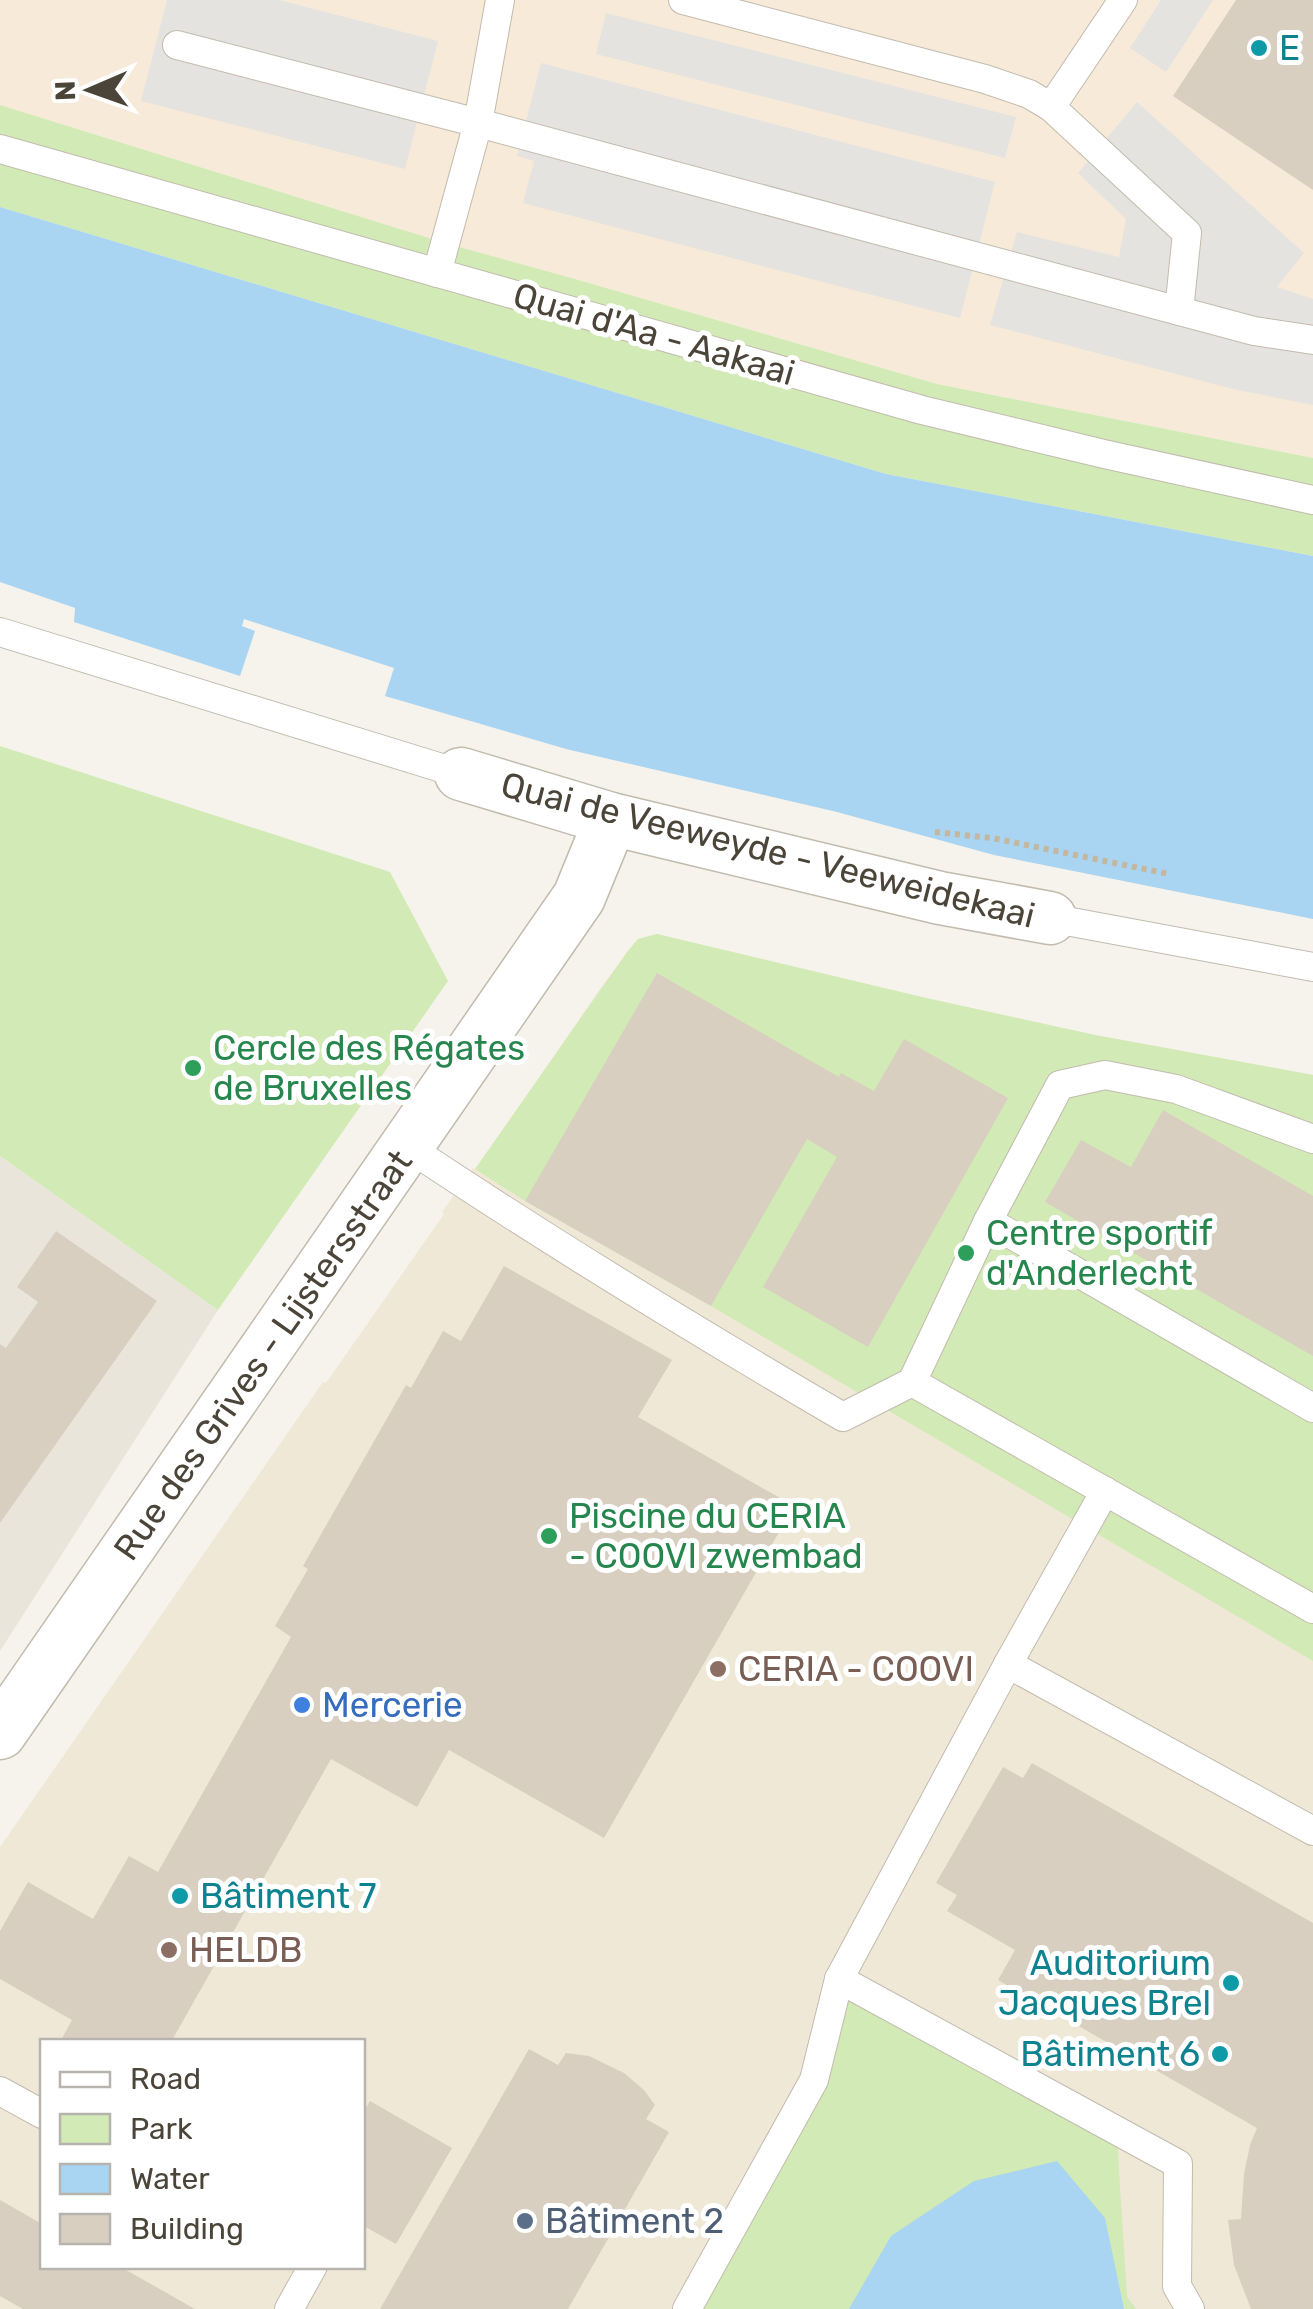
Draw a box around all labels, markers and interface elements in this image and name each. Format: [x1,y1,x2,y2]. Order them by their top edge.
place label: E [1279,27,1300,69]
marker: E [1248,37,1270,59]
north arrow [40,40,140,140]
text: N [49,80,82,101]
street label: Quai d'Aa - Aakaai [508,274,800,394]
street label: Quai de Veeweyde - Veeweidekaai [497,763,1039,937]
place label: Cercle des Régates de Bruxelles [213,1027,525,1109]
marker: Cercle des Régates de Bruxelles [182,1057,204,1079]
street label: Rue des Grives - Lijstersstraat [105,1142,421,1568]
place label: Centre sportif d'Anderlecht [986,1212,1213,1294]
marker: Centre sportif d'Anderlecht [955,1242,977,1264]
place label: Piscine du CERIA - COOVI zwembad [569,1495,863,1577]
marker: Piscine du CERIA - COOVI zwembad [538,1525,560,1547]
place label: CERIA - COOVI [738,1648,974,1690]
marker: CERIA - COOVI [707,1658,729,1680]
place label: Mercerie [322,1684,463,1726]
marker: Mercerie [291,1694,313,1716]
place label: Bâtiment 7 [200,1875,377,1917]
marker: Bâtiment 7 [169,1885,191,1907]
place label: HELDB [189,1929,302,1971]
marker: HELDB [158,1939,180,1961]
place label: Auditorium Jacques Brel [998,1942,1211,2024]
marker: Auditorium Jacques Brel [1220,1972,1242,1994]
place label: Bâtiment 6 [1020,2033,1200,2075]
legend [40,2039,365,2269]
marker: Bâtiment 6 [1209,2043,1231,2065]
text: Road [130,2061,201,2097]
text: Park [130,2111,193,2147]
text: Water [130,2161,210,2197]
place label: Bâtiment 2 [545,2200,724,2242]
marker: Bâtiment 2 [514,2210,536,2232]
text: Building [130,2211,244,2247]

